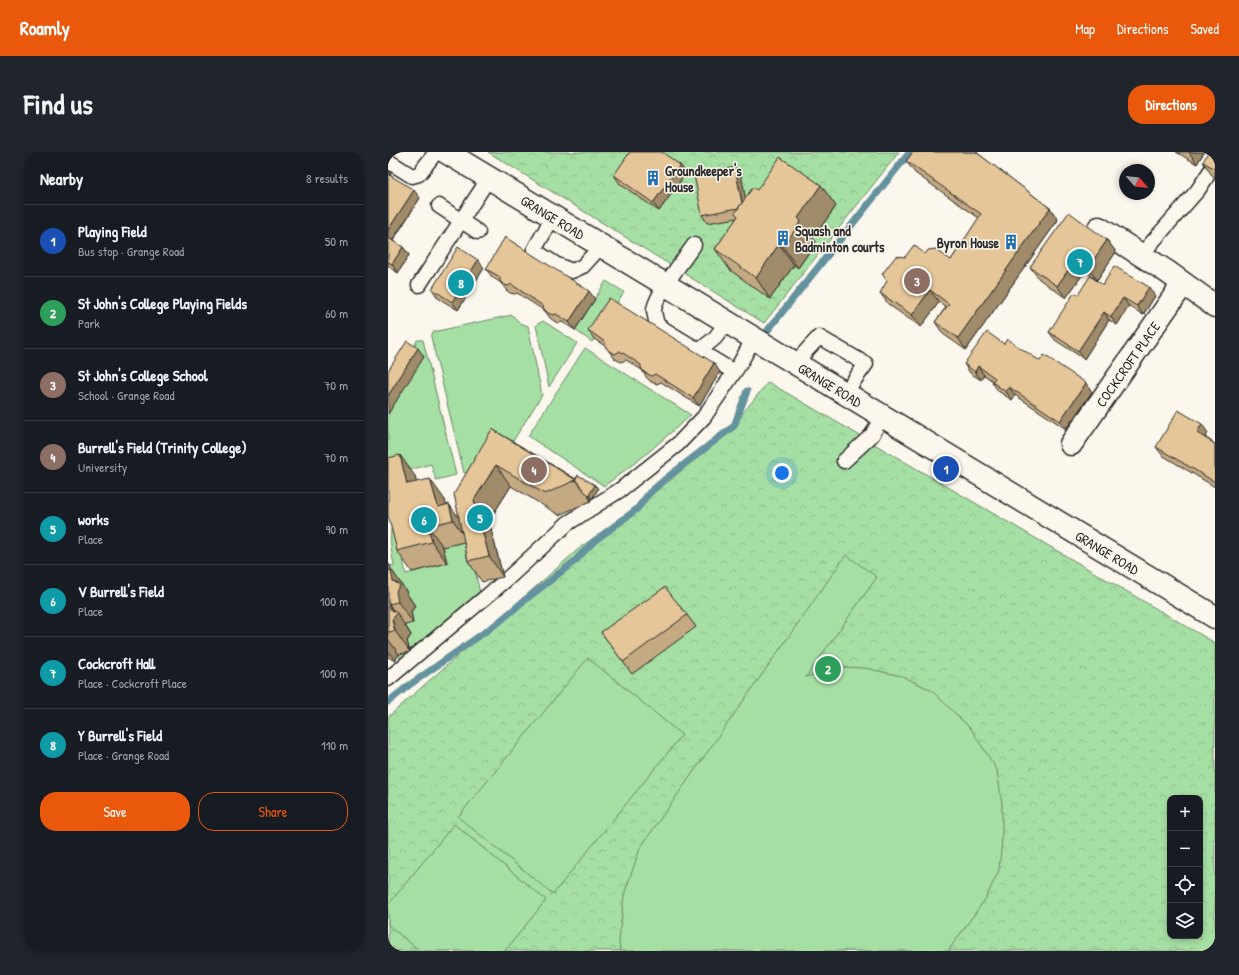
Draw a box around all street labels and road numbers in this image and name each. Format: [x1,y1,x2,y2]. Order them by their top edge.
street label: GRANGE ROAD [518,190,589,243]
street label: COCKCROFT PLACE [1091,317,1164,410]
street label: GRANGE ROAD [795,358,866,411]
street label: GRANGE ROAD [1072,525,1143,579]

